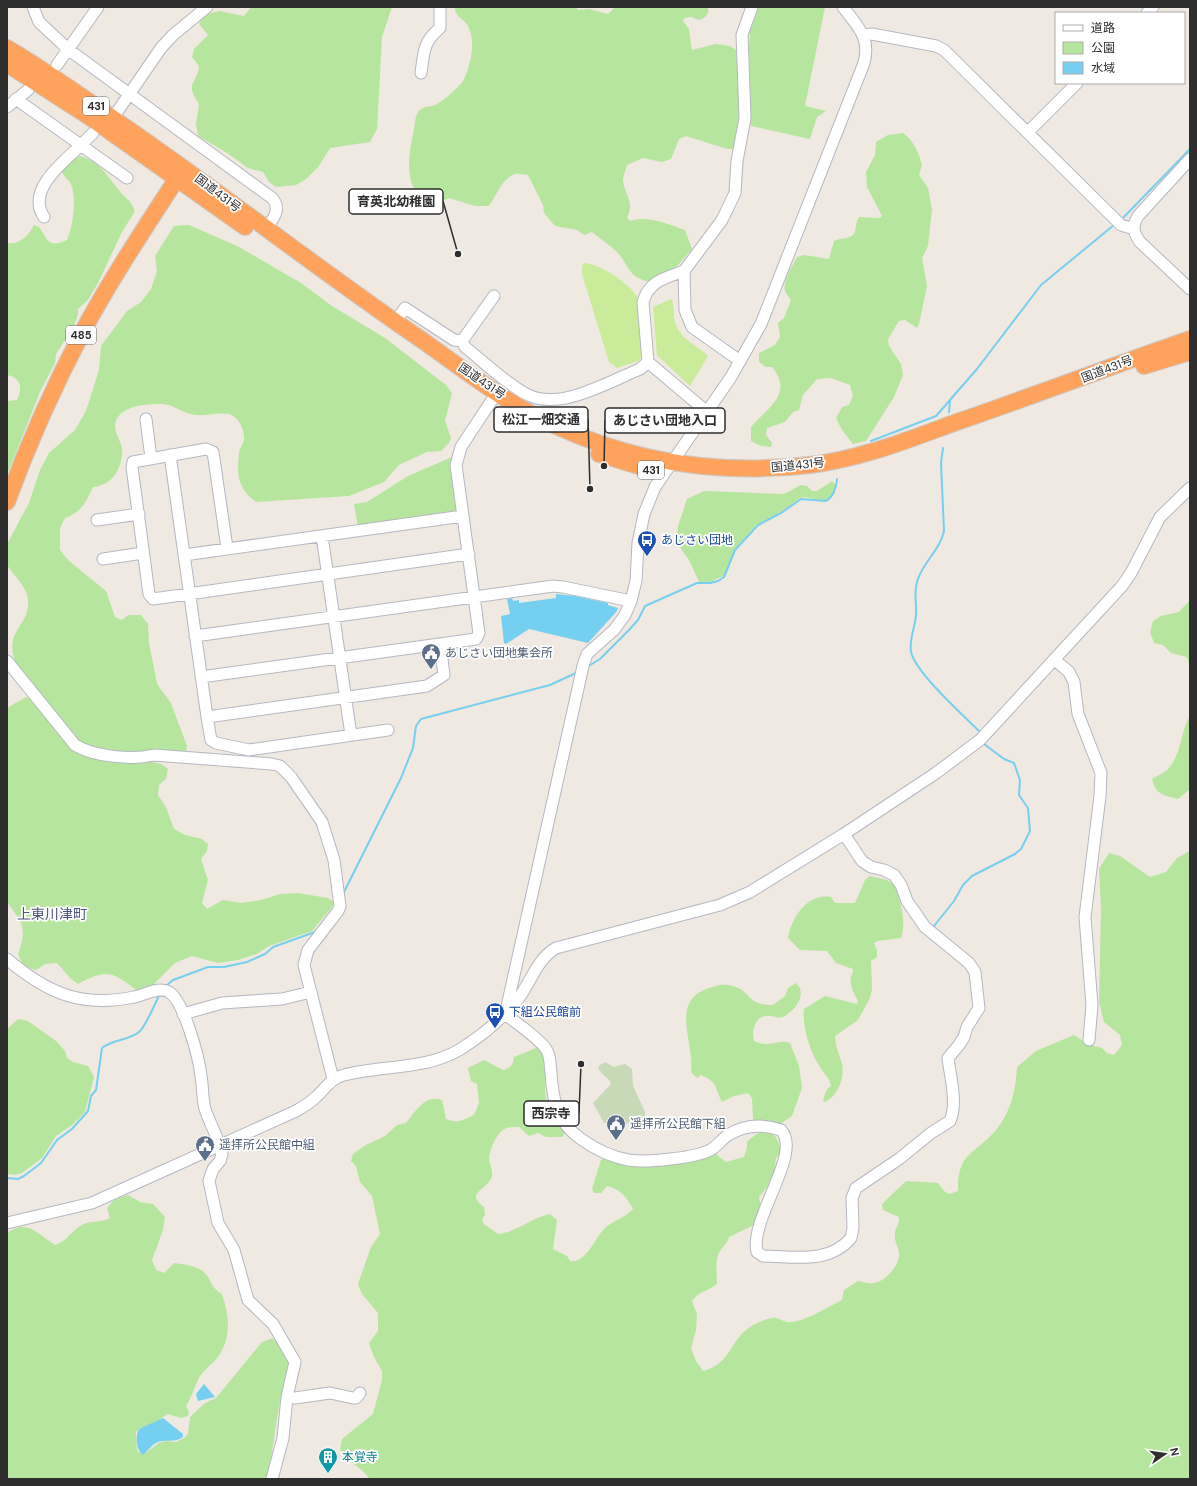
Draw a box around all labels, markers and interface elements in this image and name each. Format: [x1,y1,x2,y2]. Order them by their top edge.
legend [1055,12,1185,84]
text: 道路 [1091,20,1115,36]
text: 公園 [1091,40,1115,56]
text: 水域 [1091,60,1115,76]
road number: 431 [83,97,109,115]
street label: 国道431号 [192,170,244,216]
callout: 育英北幼稚園 [349,189,443,214]
text: 育英北幼稚園 [357,193,435,210]
road number: 485 [66,326,96,344]
street label: 国道431号 [1079,352,1135,386]
street label: 国道431号 [455,359,509,403]
callout: 松江一畑交通 [494,407,588,432]
callout: あじさい団地入口 [605,408,725,433]
text: 松江一畑交通 [502,411,580,428]
text: あじさい団地入口 [613,412,717,429]
street label: 国道431号 [770,454,826,476]
road number: 431 [638,461,664,479]
bus stop icon: あじさい団地 [636,529,658,557]
place label: あじさい団地 [661,532,733,548]
public building icon: あじさい団地集会所 [420,642,442,670]
place label: あじさい団地集会所 [445,645,553,661]
district label: 上東川津町 [17,905,87,923]
bus stop icon: 下組公民館前 [484,1001,506,1029]
place label: 下組公民館前 [509,1004,581,1020]
callout: 西宗寺 [524,1101,579,1126]
text: 西宗寺 [531,1105,571,1122]
public building icon: 遥拝所公民館下組 [605,1113,627,1141]
place label: 遥拝所公民館下組 [630,1116,726,1132]
public building icon: 遥拝所公民館中組 [194,1134,216,1162]
place label: 遥拝所公民館中組 [219,1137,315,1153]
north arrow [1145,1434,1185,1474]
building icon: 本覚寺 [317,1446,339,1474]
text: N [1167,1446,1182,1457]
place label: 本覚寺 [342,1449,378,1465]

